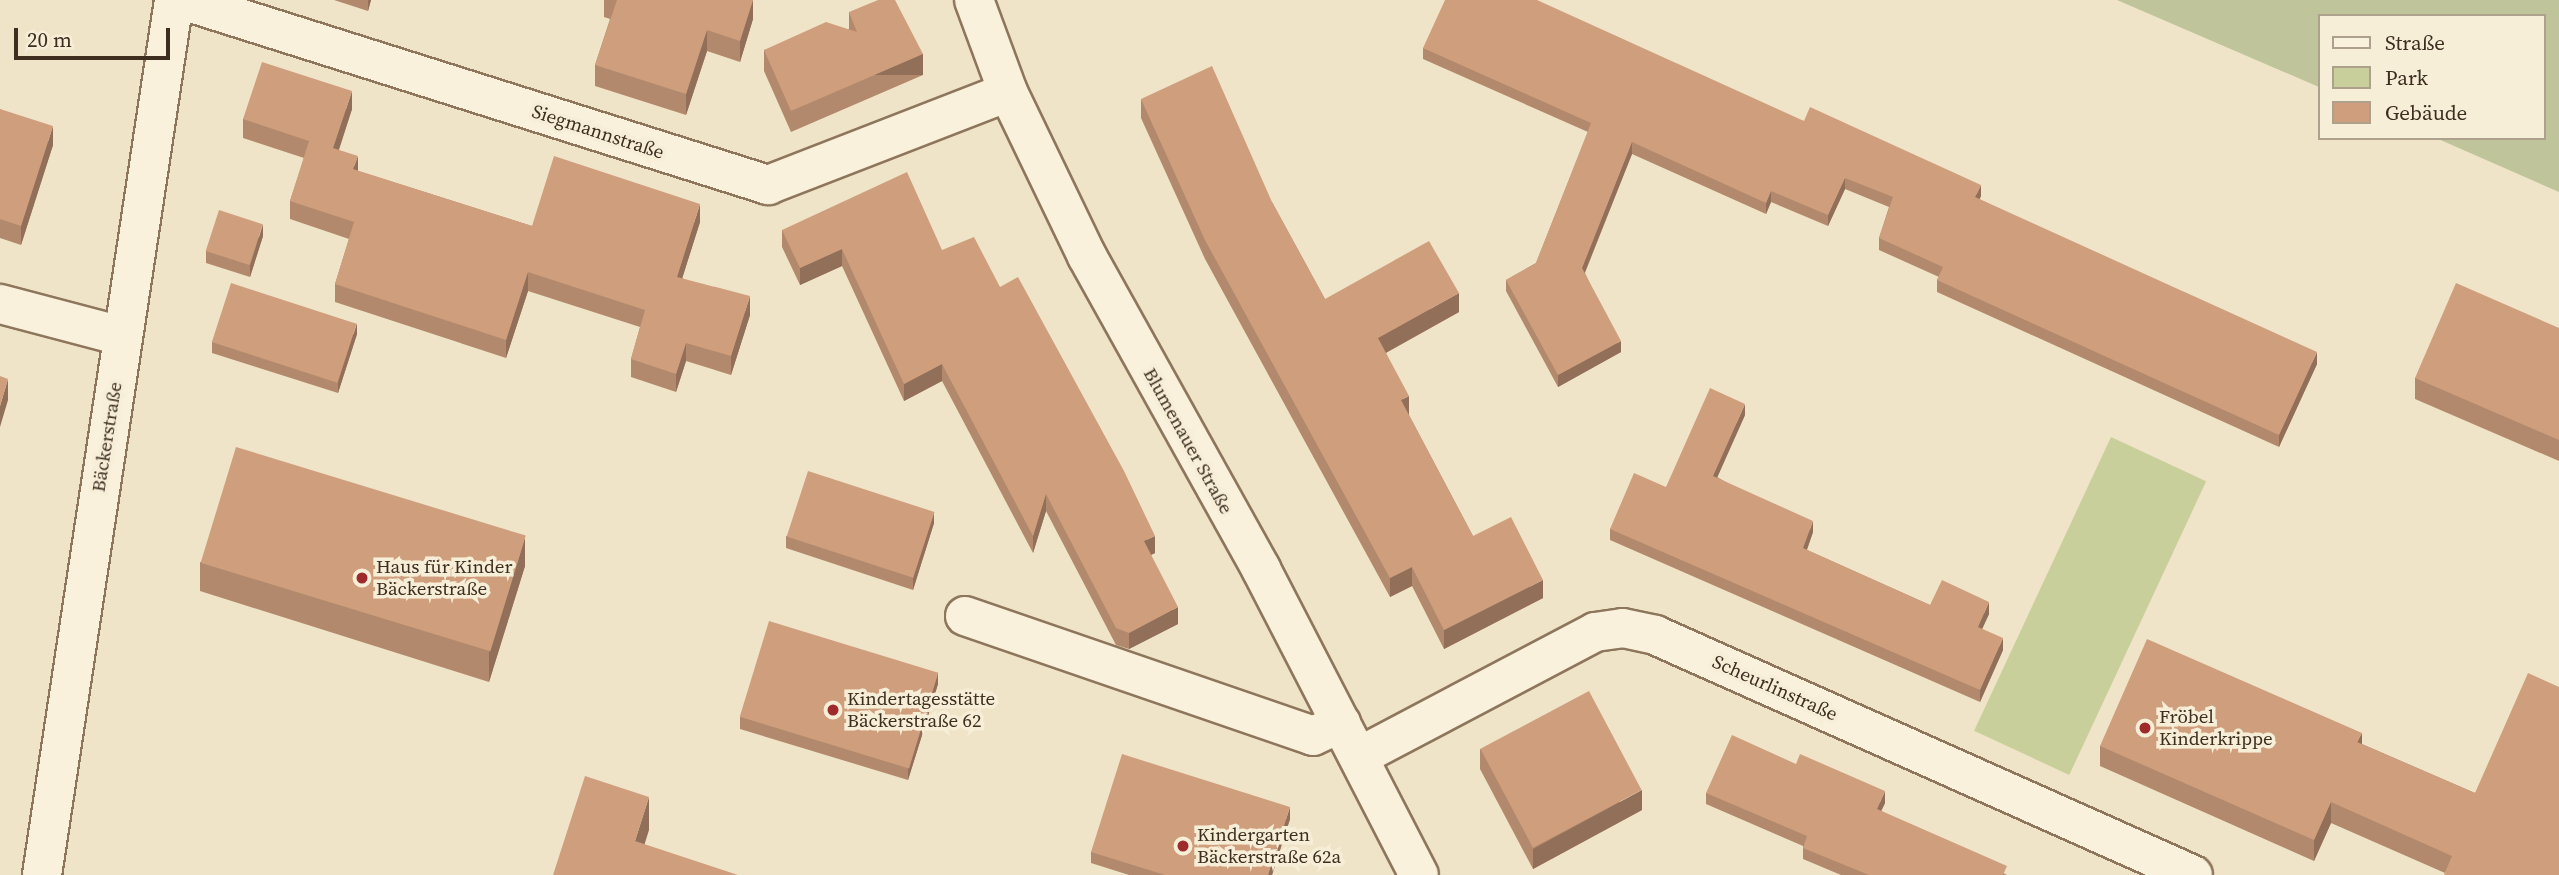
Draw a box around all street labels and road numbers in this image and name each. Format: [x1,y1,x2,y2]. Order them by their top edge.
street label: Siegmannstraße [529,100,667,164]
street label: Blumenauer Straße [1138,364,1238,518]
street label: Bäckerstraße [87,380,127,494]
street label: Scheurlinstraße [1709,650,1841,726]

